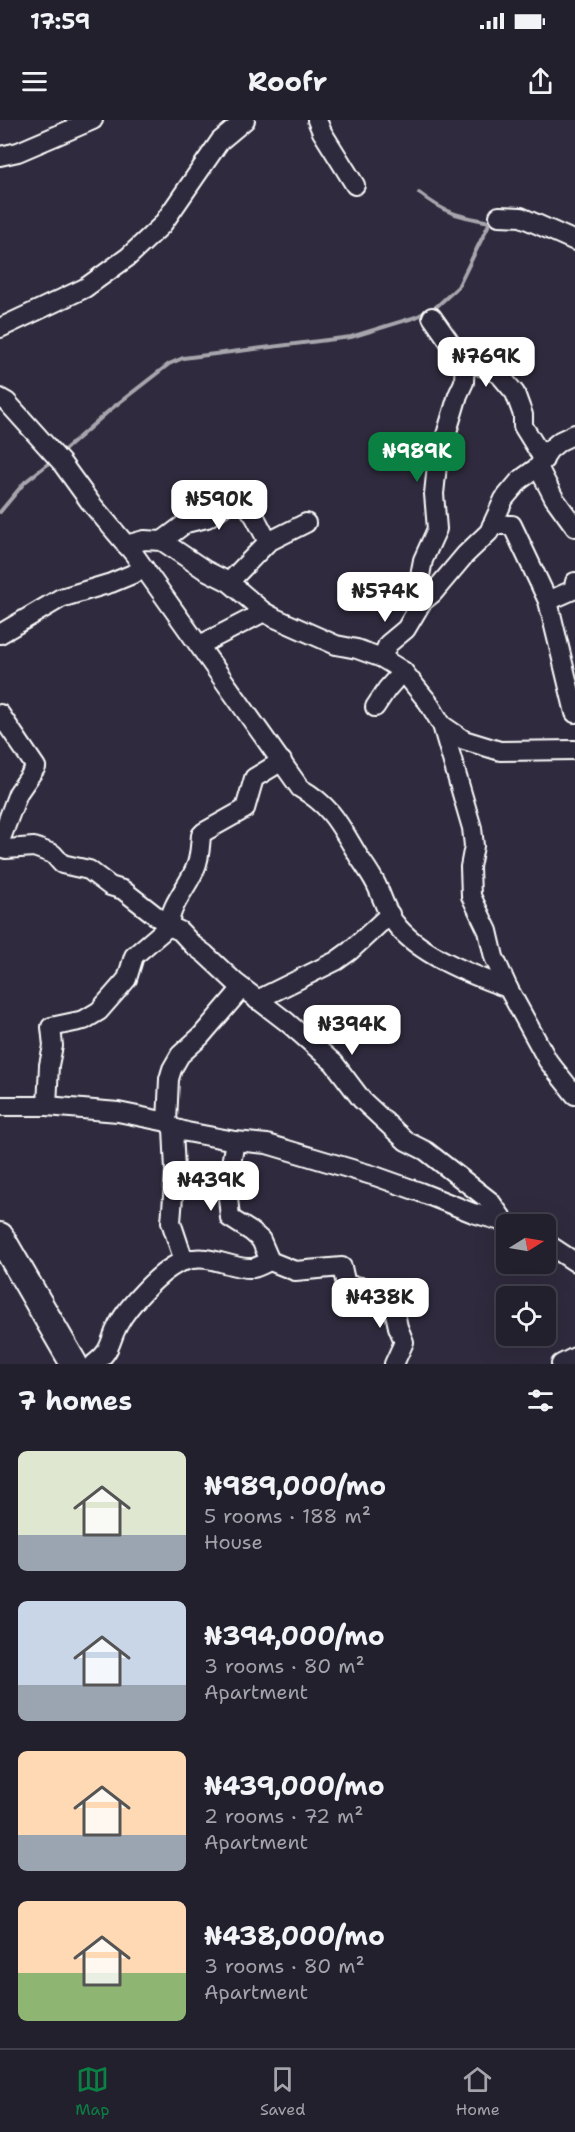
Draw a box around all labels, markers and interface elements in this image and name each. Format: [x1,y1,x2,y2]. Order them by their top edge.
text: 17:59 [30,7,90,36]
text: Roofr [248,63,327,100]
icon: menu [18,65,51,98]
icon: share [524,65,557,98]
pin: ₦769K [444,337,528,388]
text: ₦769K [452,343,520,369]
pin: ₦989K [375,432,459,483]
text: ₦989K [382,438,452,464]
pin: ₦590K [177,480,261,531]
text: ₦590K [185,486,253,512]
pin: ₦574K [343,572,427,623]
text: ₦574K [351,578,419,604]
pin: ₦394K [310,1005,394,1056]
text: ₦394K [318,1011,386,1037]
pin: ₦439K [169,1161,253,1212]
text: ₦439K [177,1167,245,1193]
north arrow [496,1214,556,1274]
map controls [496,1214,556,1346]
pin: ₦438K [338,1278,422,1329]
text: ₦438K [346,1284,414,1310]
button: locate [496,1286,556,1346]
text: 7 homes [18,1383,132,1418]
icon: filters [524,1384,557,1417]
text: ₦989,000/mo [204,1468,386,1503]
icon: home [66,1475,138,1547]
text: 5 rooms · 188 m² [204,1503,371,1529]
text: House [204,1529,263,1555]
text: ₦394,000/mo [204,1618,385,1653]
icon: home [66,1625,138,1697]
text: 3 rooms · 80 m² [204,1653,365,1679]
text: Apartment [204,1679,308,1705]
text: ₦439,000/mo [204,1768,385,1803]
icon: home [66,1775,138,1847]
text: 2 rooms · 72 m² [204,1803,363,1829]
text: Apartment [204,1829,308,1855]
text: ₦438,000/mo [204,1918,385,1953]
icon: home [66,1925,138,1997]
text: 3 rooms · 80 m² [204,1953,365,1979]
text: Apartment [204,1979,308,2005]
tab: Map [75,2063,109,2120]
tab: Saved [260,2063,305,2120]
tab: Home [456,2063,500,2120]

